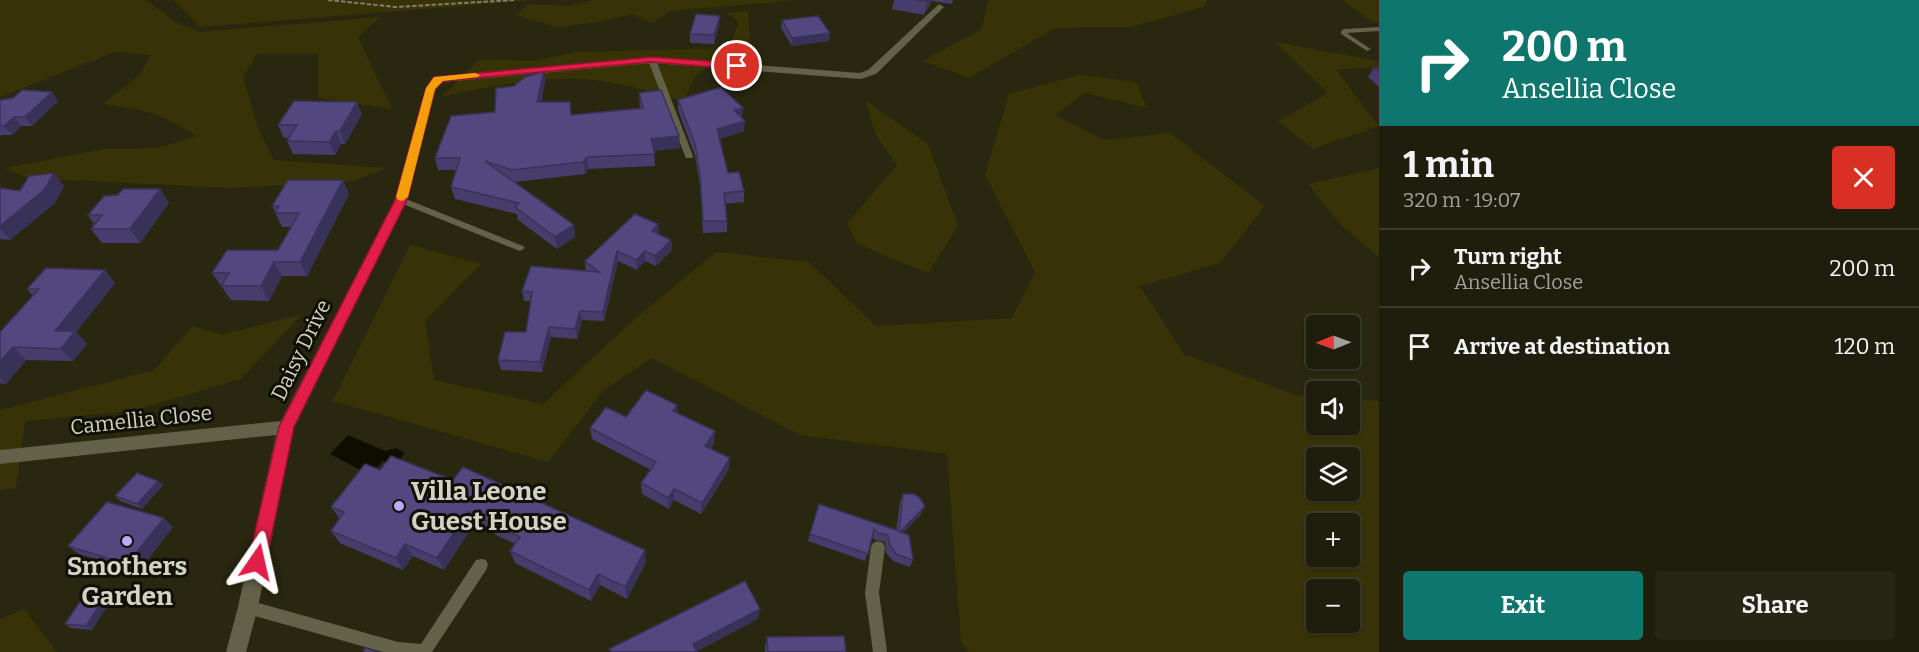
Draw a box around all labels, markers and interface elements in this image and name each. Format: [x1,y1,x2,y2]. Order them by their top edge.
text: 200 m [1502,22,1627,72]
icon: right [1403,24,1481,102]
pin [711,40,762,91]
icon: arrive [720,49,753,82]
text: Ansellia Close [1502,73,1676,105]
text: 1 min [1403,143,1494,187]
button: close [1832,146,1895,209]
text: 320 m · 19:07 [1403,188,1520,212]
text: Turn right [1454,243,1562,270]
icon: right [1403,252,1436,285]
text: 200 m [1829,255,1895,282]
text: Ansellia Close [1454,270,1583,294]
street label: Daisy Drive [265,295,337,405]
north arrow [1306,315,1360,369]
map controls [1306,315,1360,633]
icon: arrive [1403,330,1436,363]
text: Arrive at destination [1454,333,1670,360]
text: 120 m [1835,333,1895,360]
button: sound [1306,381,1360,435]
street label: Camellia Close [69,400,213,440]
button: layers [1306,447,1360,501]
place label: Villa Leone Guest House [411,476,567,537]
marker: Villa Leone Guest House [392,499,406,513]
button: + [1306,513,1360,567]
position arrow [225,530,289,594]
marker: Smothers Garden [120,534,134,548]
place label: Smothers Garden [67,551,187,612]
button: Exit [1403,571,1643,640]
button: Share [1655,571,1895,640]
button: − [1306,579,1360,633]

